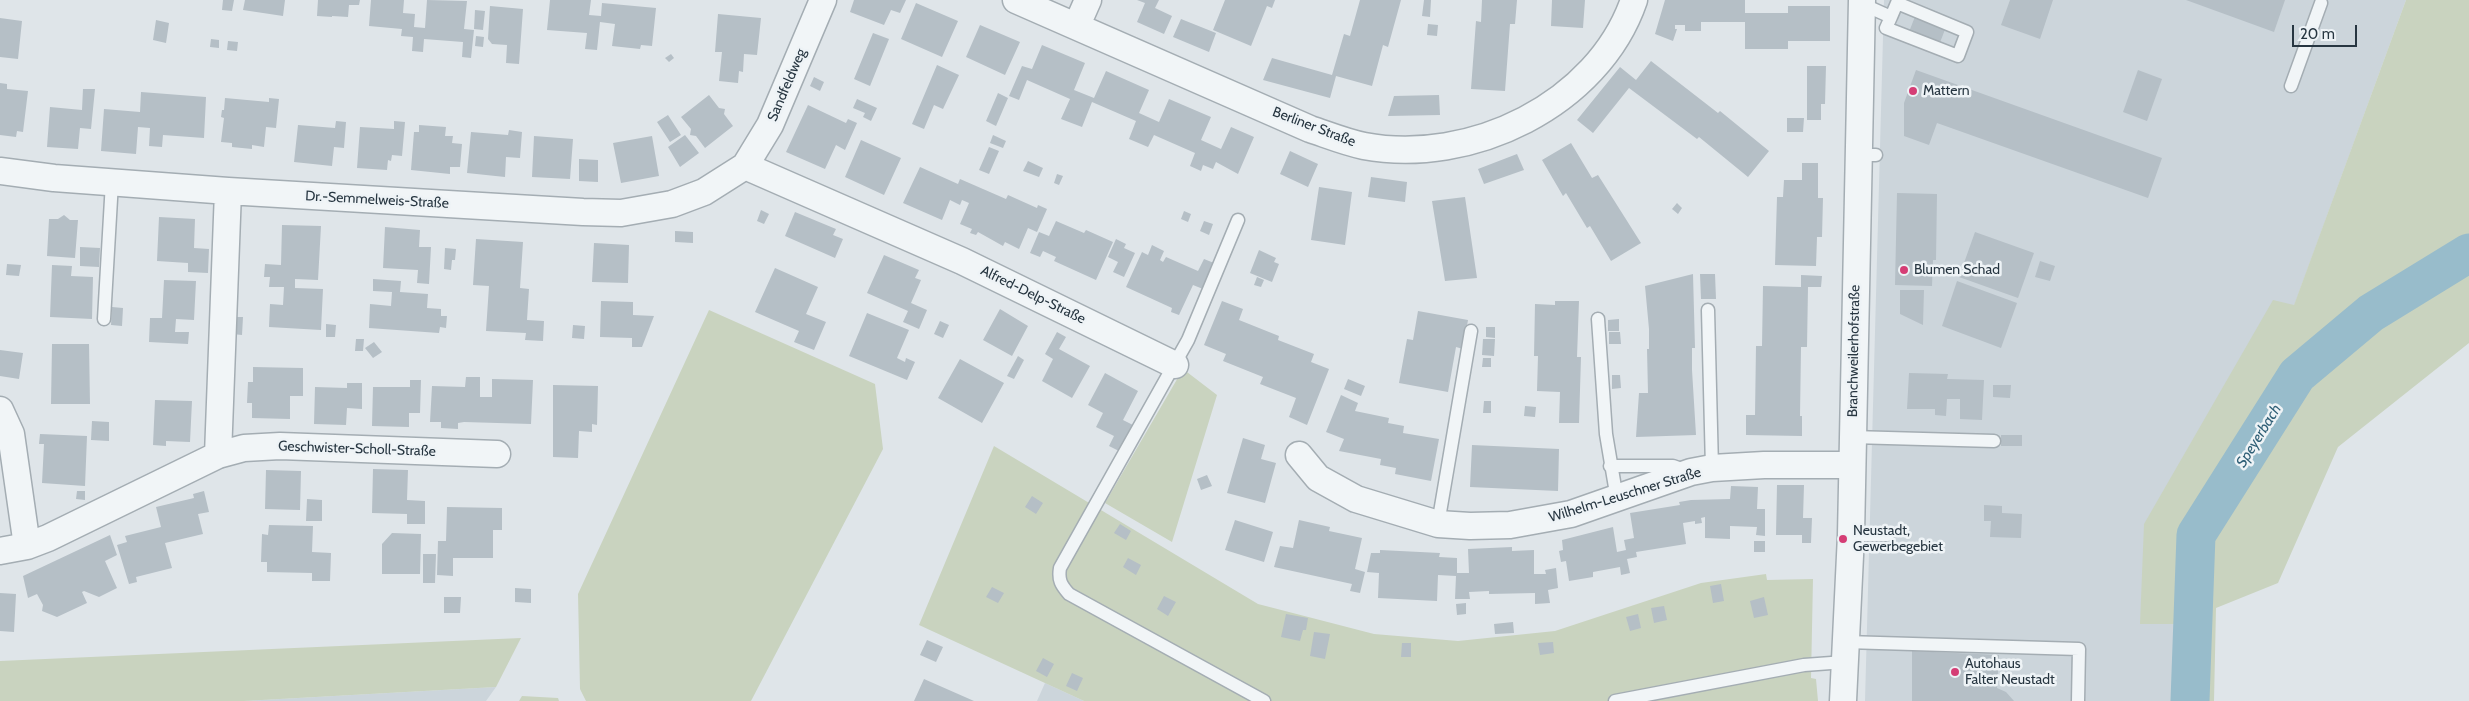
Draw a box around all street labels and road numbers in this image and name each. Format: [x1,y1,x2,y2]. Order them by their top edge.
street label: Sandfeldweg [764,46,810,124]
street label: Berliner Straße [1270,103,1358,151]
street label: Dr.-Semmelweis-Straße [305,188,449,212]
street label: Alfred-Delp-Straße [978,262,1088,328]
street label: Branchweilerhofstraße [1844,285,1864,417]
street label: Geschwister-Scholl-Straße [278,438,436,460]
street label: Wilhelm-Leuschner Straße [1547,464,1703,526]

